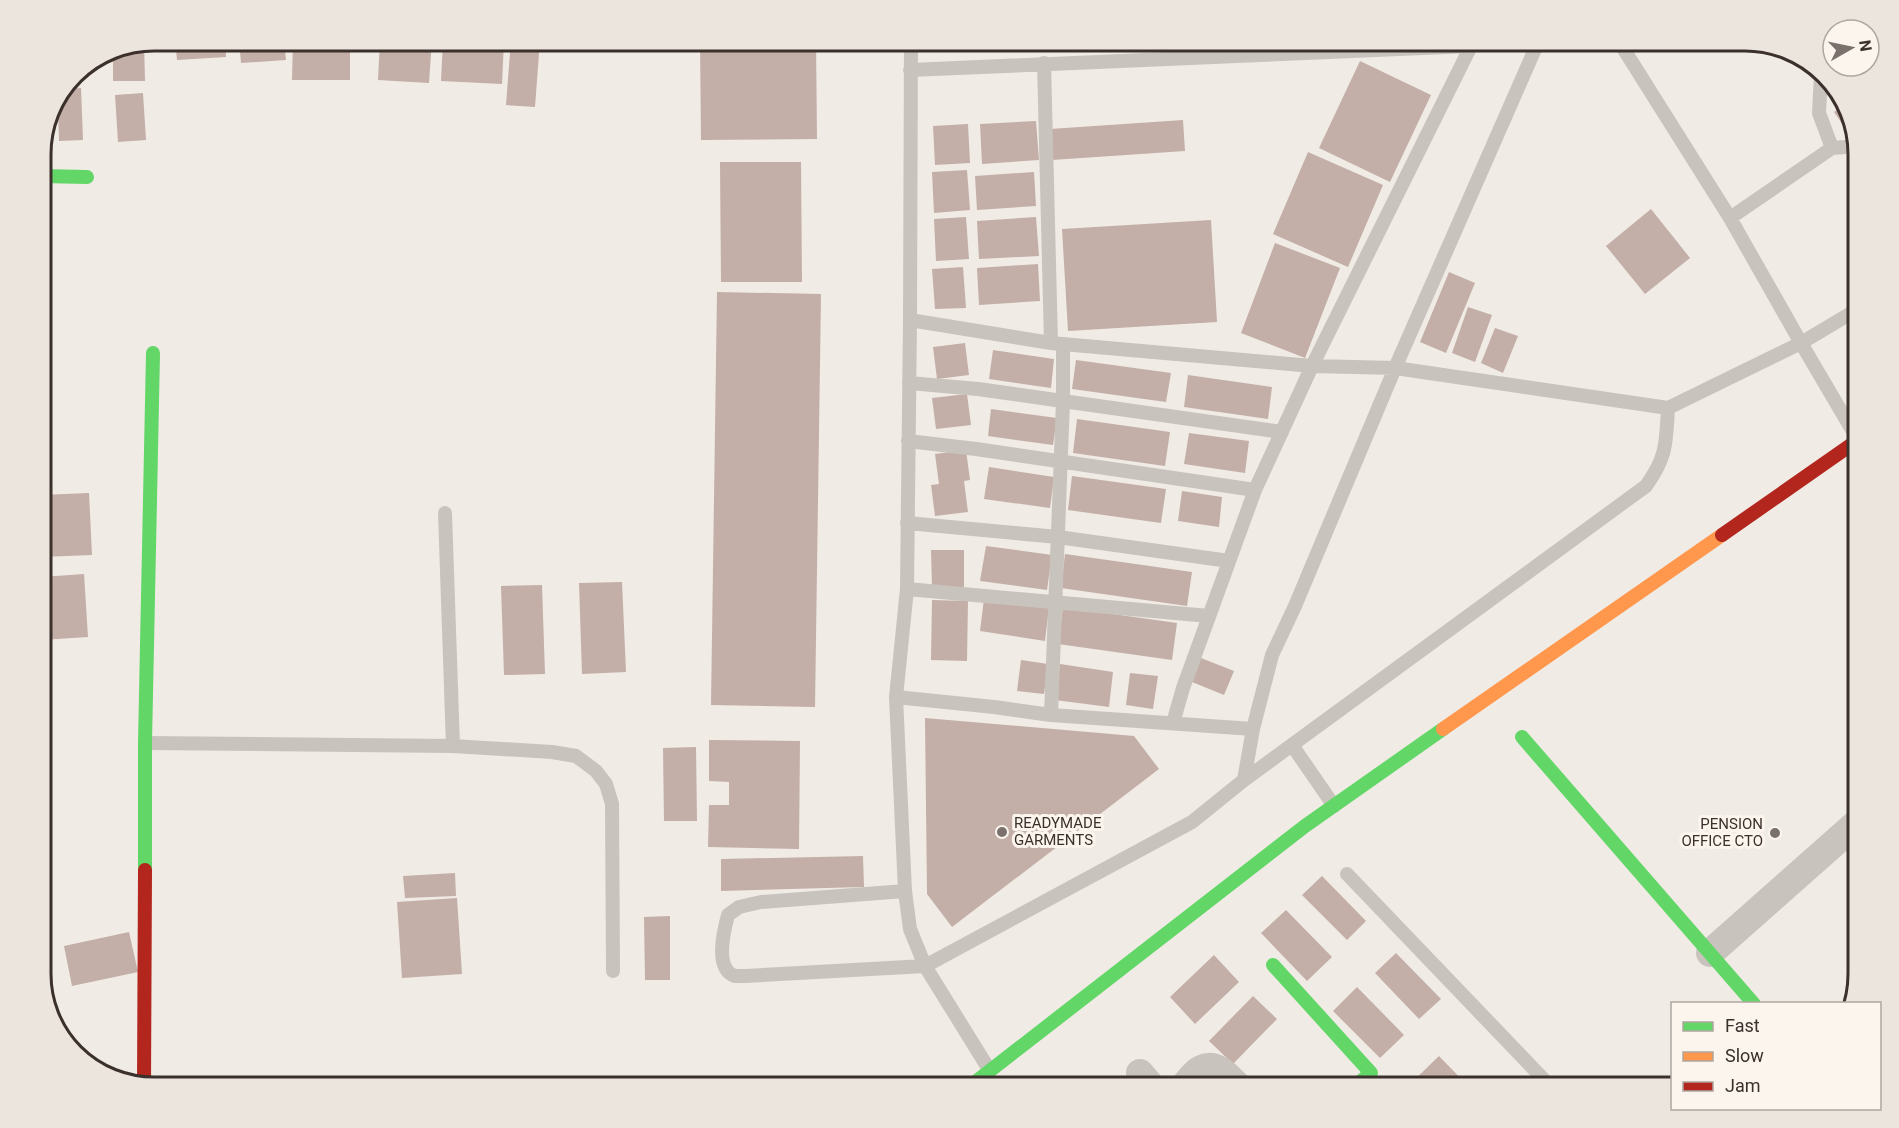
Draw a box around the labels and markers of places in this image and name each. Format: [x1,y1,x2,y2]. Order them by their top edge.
place label: READYMADE GARMENTS [1014,814,1102,849]
place label: PENSION OFFICE CTO [1681,815,1763,850]
marker: READYMADE GARMENTS [995,825,1009,839]
marker: PENSION OFFICE CTO [1768,826,1782,840]

